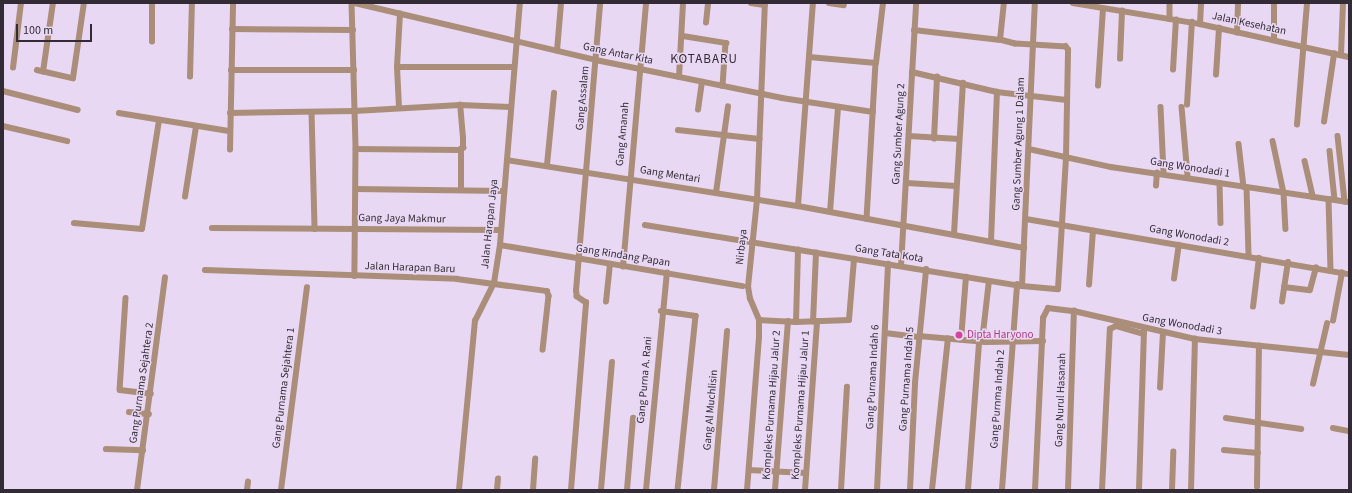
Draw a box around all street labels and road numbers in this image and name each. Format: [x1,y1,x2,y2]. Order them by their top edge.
street label: Jalan Kesehatan [1211,10,1287,38]
street label: Gang Antar Kita [582,40,654,68]
street label: Gang Assalam [574,65,592,131]
street label: Gang Sumber Agung 1 Dalam [1010,77,1028,211]
street label: Gang Sumber Agung 2 [890,83,908,185]
street label: Gang Amanah [614,101,632,167]
street label: Gang Wonodadi 1 [1149,155,1231,181]
street label: Gang Mentari [639,164,701,186]
street label: Jalan Harapan Jaya [479,178,501,270]
street label: Gang Jaya Makmur [358,212,446,226]
street label: Gang Wonodadi 2 [1148,222,1230,250]
street label: Nirbaya [734,229,750,265]
street label: Gang Rindang Papan [575,242,671,270]
street label: Gang Tata Kota [854,242,924,266]
street label: Jalan Harapan Baru [364,260,456,276]
street label: Gang Wonodadi 3 [1141,311,1223,339]
street label: Gang Purnama Sejahtera 2 [127,322,157,444]
street label: Gang Purnama Indah 6 [864,324,882,430]
street label: Gang Purnama Indah 5 [897,326,917,432]
street label: Gang Purnama Sejahtera 1 [270,327,298,449]
street label: Kompleks Purnama Hijau Jalur 2 [760,330,784,480]
street label: Kompleks Purnama Hijau Jalur 1 [789,330,813,480]
street label: Gang Purna A. Rani [635,336,655,424]
street label: Gang Purnma Indah 2 [988,349,1008,449]
street label: Gang Nurul Hasanah [1053,353,1069,447]
street label: Gang Al Muchlisin [701,369,721,451]

